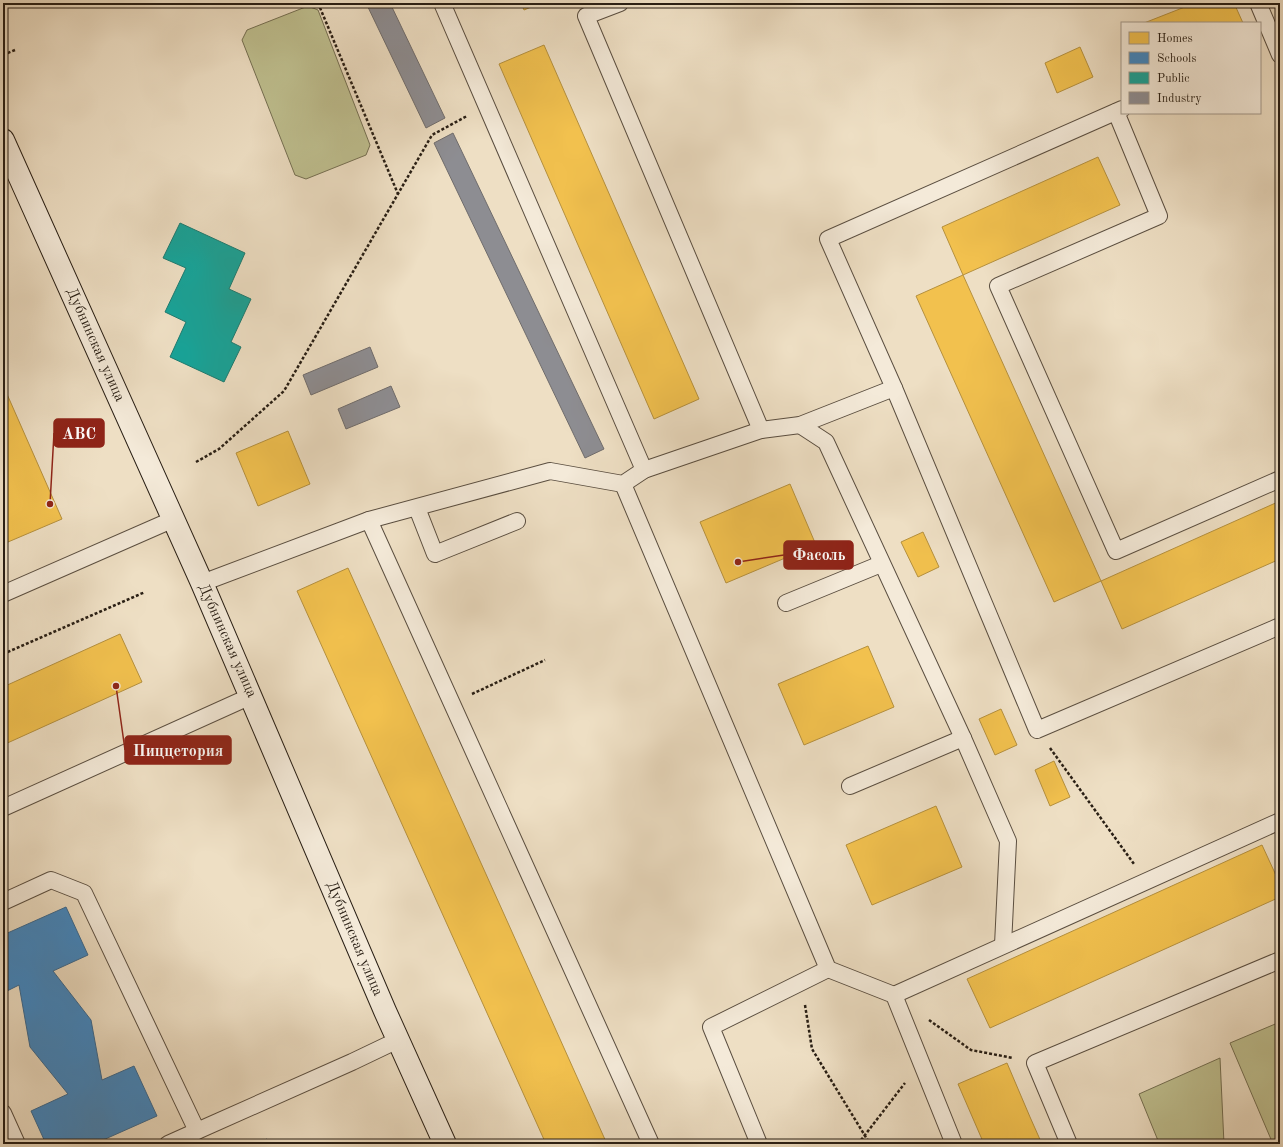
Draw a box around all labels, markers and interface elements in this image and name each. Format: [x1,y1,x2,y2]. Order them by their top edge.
legend [1121,22,1261,114]
text: Homes [1157,33,1193,45]
text: Schools [1157,53,1197,65]
text: Public [1157,73,1189,85]
text: Industry [1157,93,1202,105]
street label: Дубнинская улица [63,286,127,405]
callout: ABC [54,419,104,447]
text: ABC [62,427,96,443]
callout: Фасоль [784,541,853,569]
text: Фасоль [793,548,846,564]
street label: Дубнинская улица [195,582,259,701]
callout: Пиццетория [125,736,231,764]
text: Пиццетория [133,744,223,760]
street label: Дубнинская улица [323,880,385,999]

